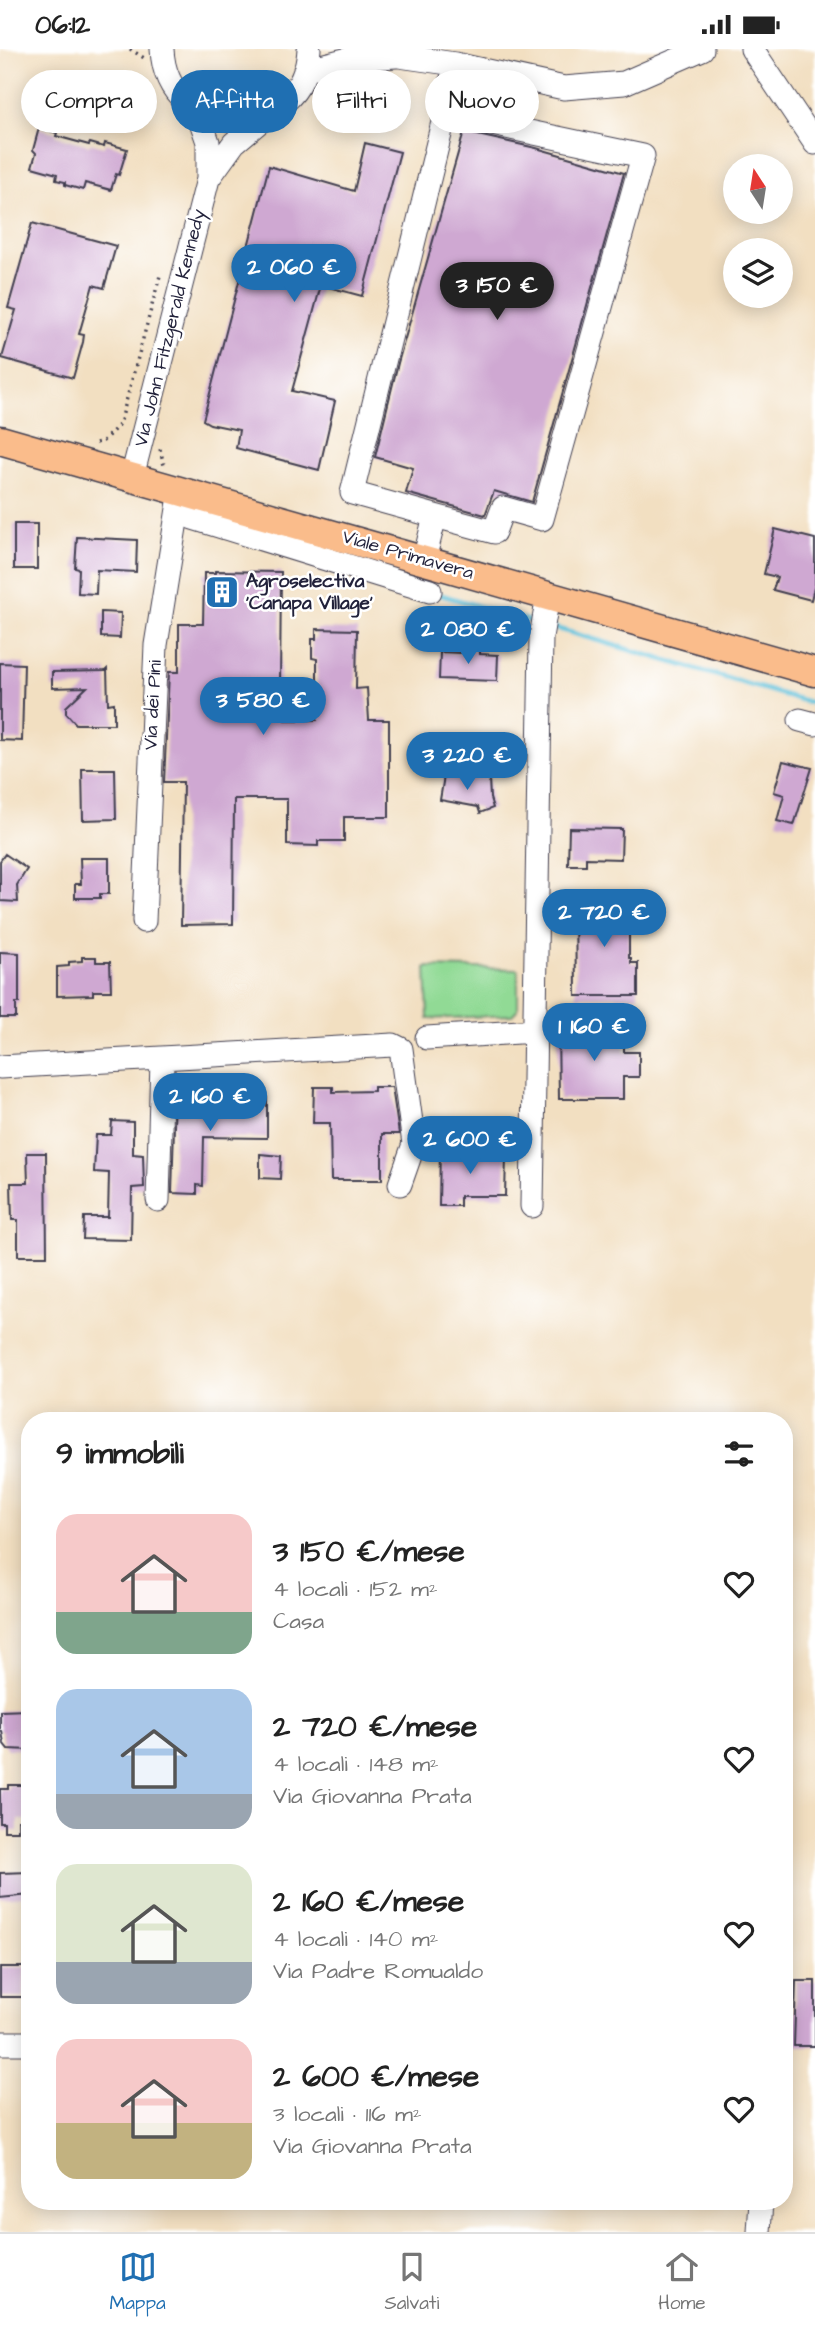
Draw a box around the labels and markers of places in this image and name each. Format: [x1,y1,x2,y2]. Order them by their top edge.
pin: 2 060 € [229,245,359,304]
pin: 3 150 € [432,263,562,322]
place label: Agroselectiva 'Canapa Village' [246,568,373,618]
building icon: Agroselectiva 'Canapa Village' [203,573,241,611]
pin: 2 080 € [403,607,533,666]
pin: 3 580 € [198,677,328,737]
pin: 3 220 € [402,733,532,792]
pin: 2 720 € [539,890,669,949]
pin: 1 160 € [529,1003,659,1063]
pin: 2 160 € [145,1073,275,1133]
pin: 2 600 € [405,1117,535,1176]

